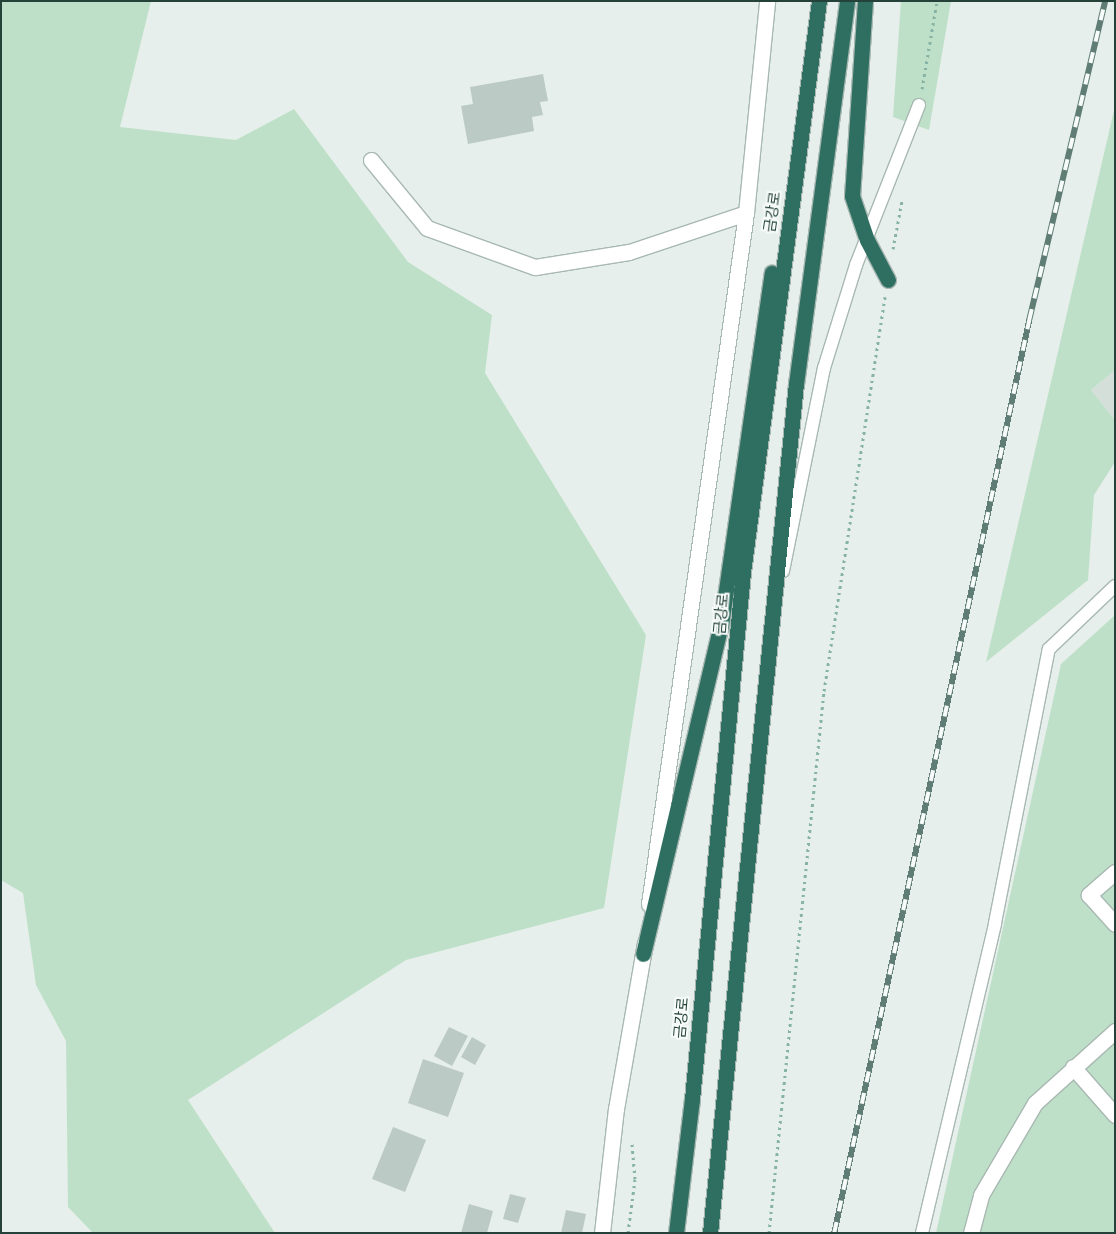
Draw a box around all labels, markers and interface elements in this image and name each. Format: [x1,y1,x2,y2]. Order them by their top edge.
street label: 금강로 [761,190,785,234]
street label: 금강로 [711,593,733,635]
street label: 금강로 [671,997,693,1039]

